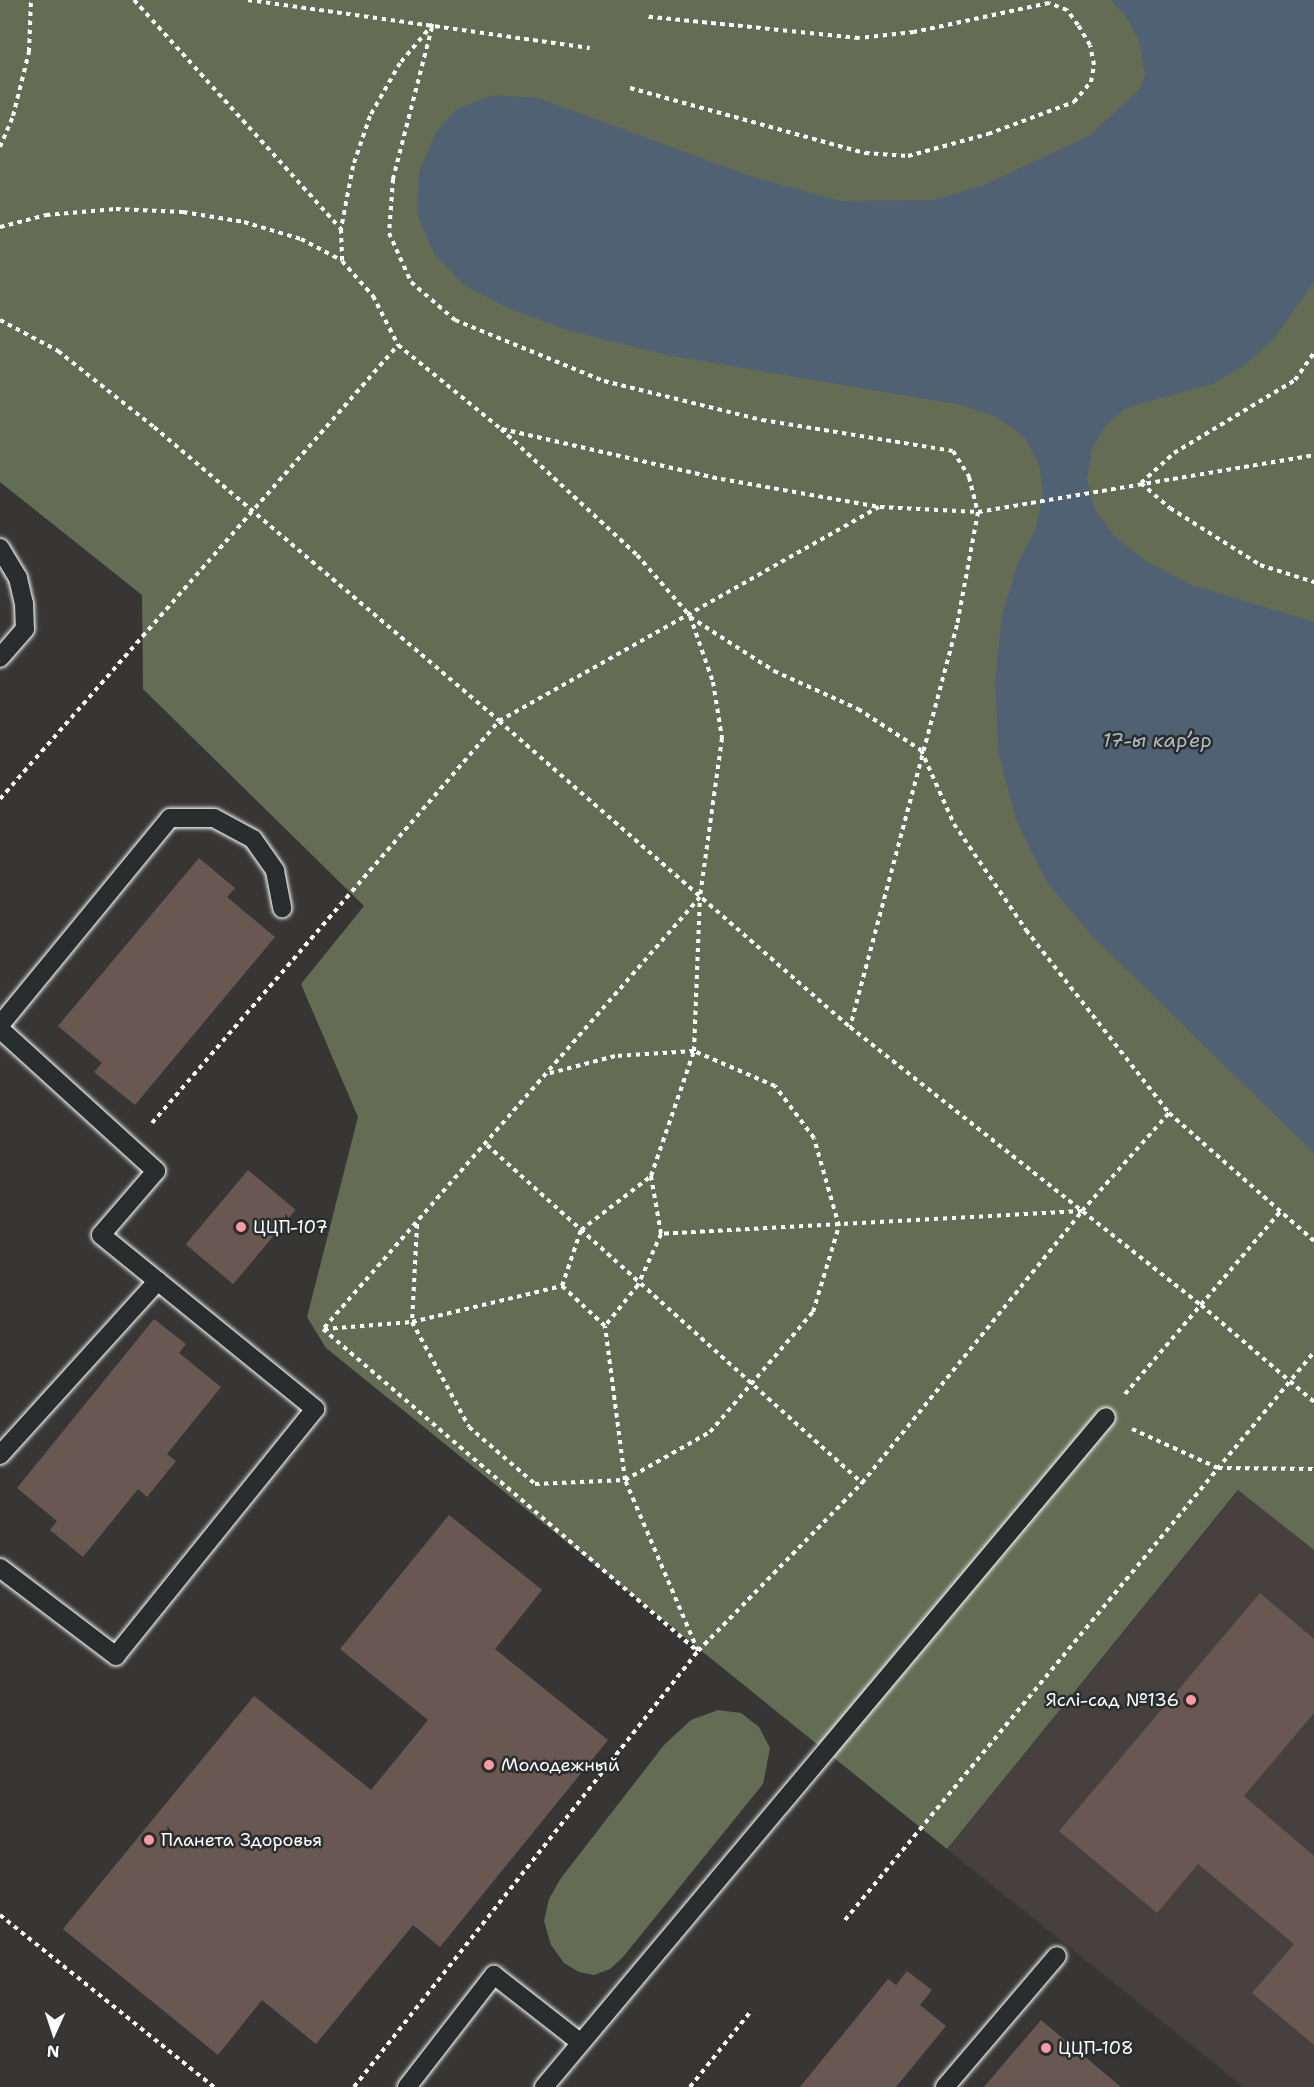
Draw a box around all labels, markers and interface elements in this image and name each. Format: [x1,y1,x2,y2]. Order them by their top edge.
water label: 17-ы кар’ер [1102,728,1212,752]
place label: ЦЦП-107 [253,1216,328,1238]
marker: ЦЦП-107 [234,1220,248,1234]
place label: Яслі-сад №136 [1046,1689,1179,1711]
marker: Яслі-сад №136 [1184,1693,1198,1707]
place label: Молодежный [501,1754,620,1776]
marker: Молодежный [482,1758,496,1772]
place label: Планета Здоровья [161,1829,322,1851]
marker: Планета Здоровья [142,1833,156,1847]
north arrow [24,2003,84,2063]
place label: ЦЦП-108 [1058,2037,1134,2059]
text: N [46,2041,60,2062]
marker: ЦЦП-108 [1039,2041,1053,2055]

